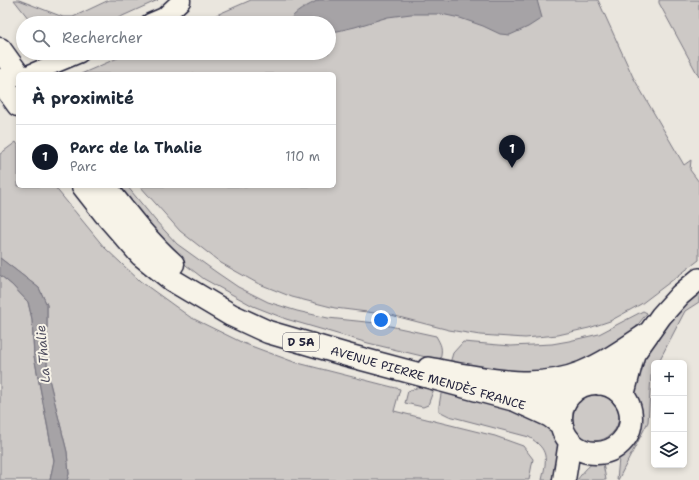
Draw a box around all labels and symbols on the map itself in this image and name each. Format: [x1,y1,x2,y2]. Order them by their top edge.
pin: 1 [499,135,525,168]
your location [371,310,391,330]
water label: La Thalie [32,324,54,384]
road number: D 5A [283,333,319,351]
street label: AVENUE PIERRE MENDÈS FRANCE [329,342,527,414]

